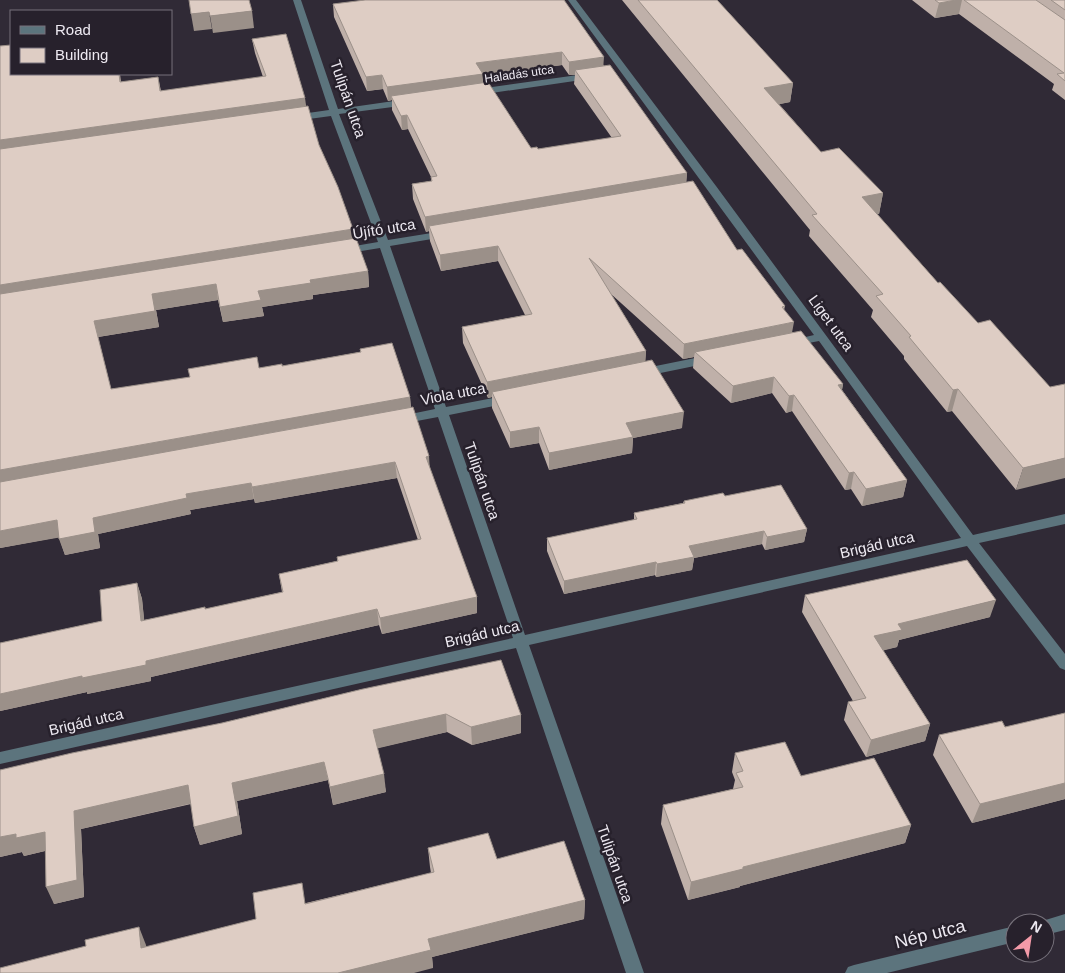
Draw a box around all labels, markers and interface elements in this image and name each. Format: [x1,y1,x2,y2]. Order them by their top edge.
legend [10,10,172,75]
text: Road [55,21,91,38]
text: Building [55,46,108,63]
street label: Tulipán utca [327,58,370,141]
street label: Haladás utca [483,62,555,86]
street label: Újító utca [351,215,417,242]
street label: Liget utca [805,291,858,355]
street label: Viola utca [419,379,487,408]
street label: Tulipán utca [461,440,504,523]
street label: Brigád utca [838,528,916,561]
street label: Brigád utca [443,617,521,650]
street label: Brigád utca [47,705,125,738]
street label: Tulipán utca [594,823,637,906]
north arrow [1005,913,1055,963]
street label: Nép utca [893,915,968,952]
text: N [1028,917,1045,936]

